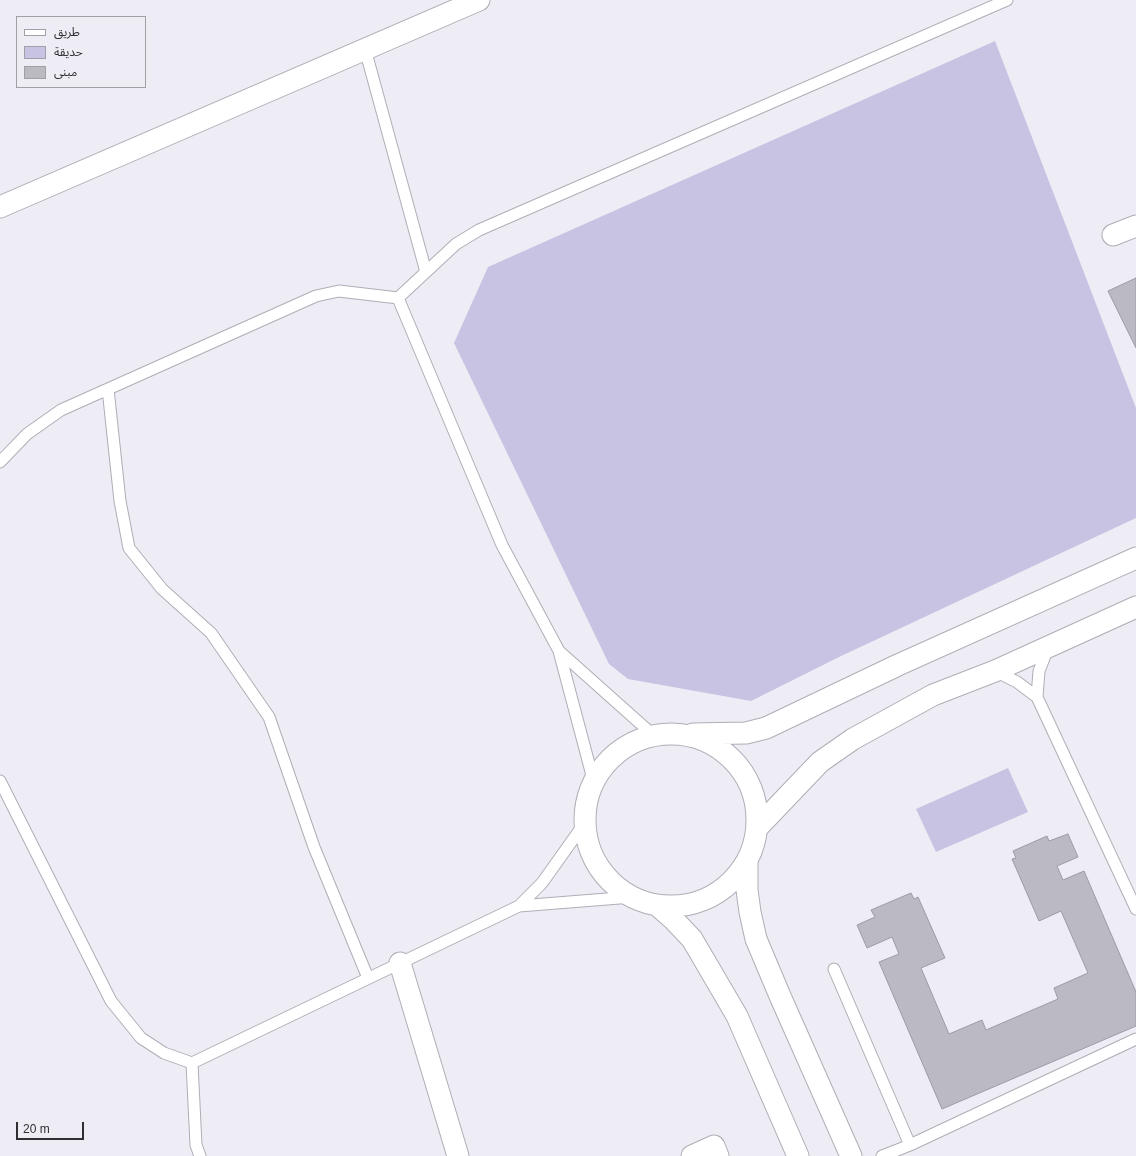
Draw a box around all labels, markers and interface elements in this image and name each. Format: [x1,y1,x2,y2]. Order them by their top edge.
legend [16,16,146,88]
text: طريق [54,25,80,39]
text: حديقة [54,45,83,59]
text: مبنى [54,65,77,79]
scale bar [18,1114,86,1140]
text: 20 m [23,1122,50,1136]

